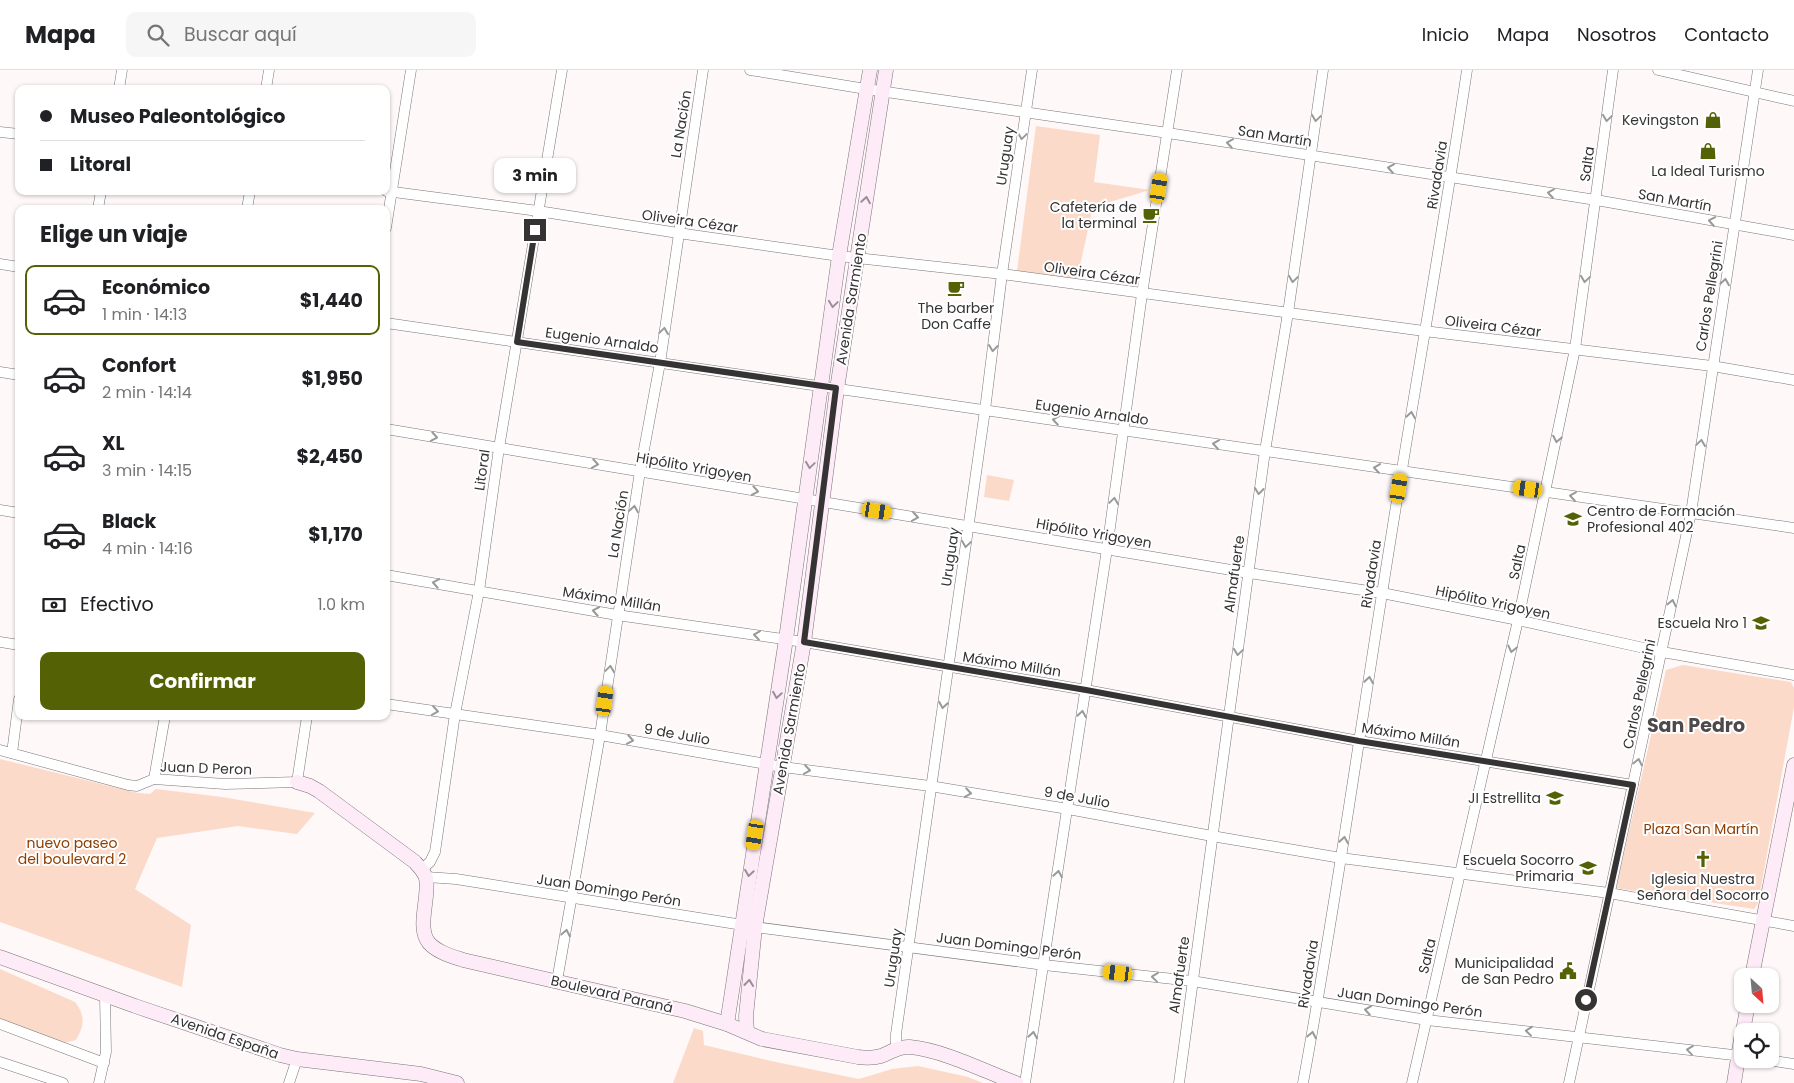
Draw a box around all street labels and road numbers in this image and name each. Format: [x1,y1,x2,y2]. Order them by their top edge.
street label: La Nación [666,89,696,159]
street label: San Martín [1237,120,1313,152]
street label: Uruguay [991,125,1019,187]
street label: Rivadavia [1422,139,1452,211]
street label: Salta [1575,145,1599,183]
street label: San Martín [1637,184,1713,216]
street label: Oliveira Cézar [641,204,739,238]
street label: Avenida Sarmiento [831,231,871,367]
street label: Carlos Pellegrini [1690,239,1728,353]
street label: Oliveira Cézar [1043,256,1141,290]
street label: Oliveira Cézar [1444,310,1542,342]
street label: Eugenio Arnaldo [544,322,660,358]
street label: Eugenio Arnaldo [1034,394,1150,430]
street label: Hipólito Yrigoyen [635,447,753,487]
street label: Litoral [469,448,495,492]
street label: La Nación [603,489,633,559]
street label: Hipólito Yrigoyen [1035,513,1153,553]
street label: Uruguay [936,526,964,588]
street label: Almafuerte [1219,534,1249,614]
street label: Rivadavia [1356,538,1386,610]
street label: Salta [1504,542,1530,582]
street label: Hipólito Yrigoyen [1434,580,1552,624]
street label: Máximo Millán [561,581,663,617]
street label: Carlos Pellegrini [1618,637,1660,751]
street label: Máximo Millán [961,646,1063,682]
street label: Avenida Sarmiento [768,661,810,796]
street label: Máximo Millán [1360,717,1462,753]
street label: 9 de Julio [642,718,712,750]
street label: Juan D Peron [160,756,252,780]
street label: 9 de Julio [1042,781,1112,813]
street label: Juan Domingo Perón [535,869,683,911]
street label: Uruguay [879,927,907,989]
street label: Juan Domingo Perón [935,927,1083,965]
street label: Almafuerte [1164,935,1194,1015]
street label: Salta [1413,936,1441,976]
street label: Rivadavia [1293,938,1323,1010]
street label: Boulevard Paraná [549,970,675,1018]
street label: Juan Domingo Perón [1336,982,1484,1022]
street label: Avenida España [168,1008,282,1064]

